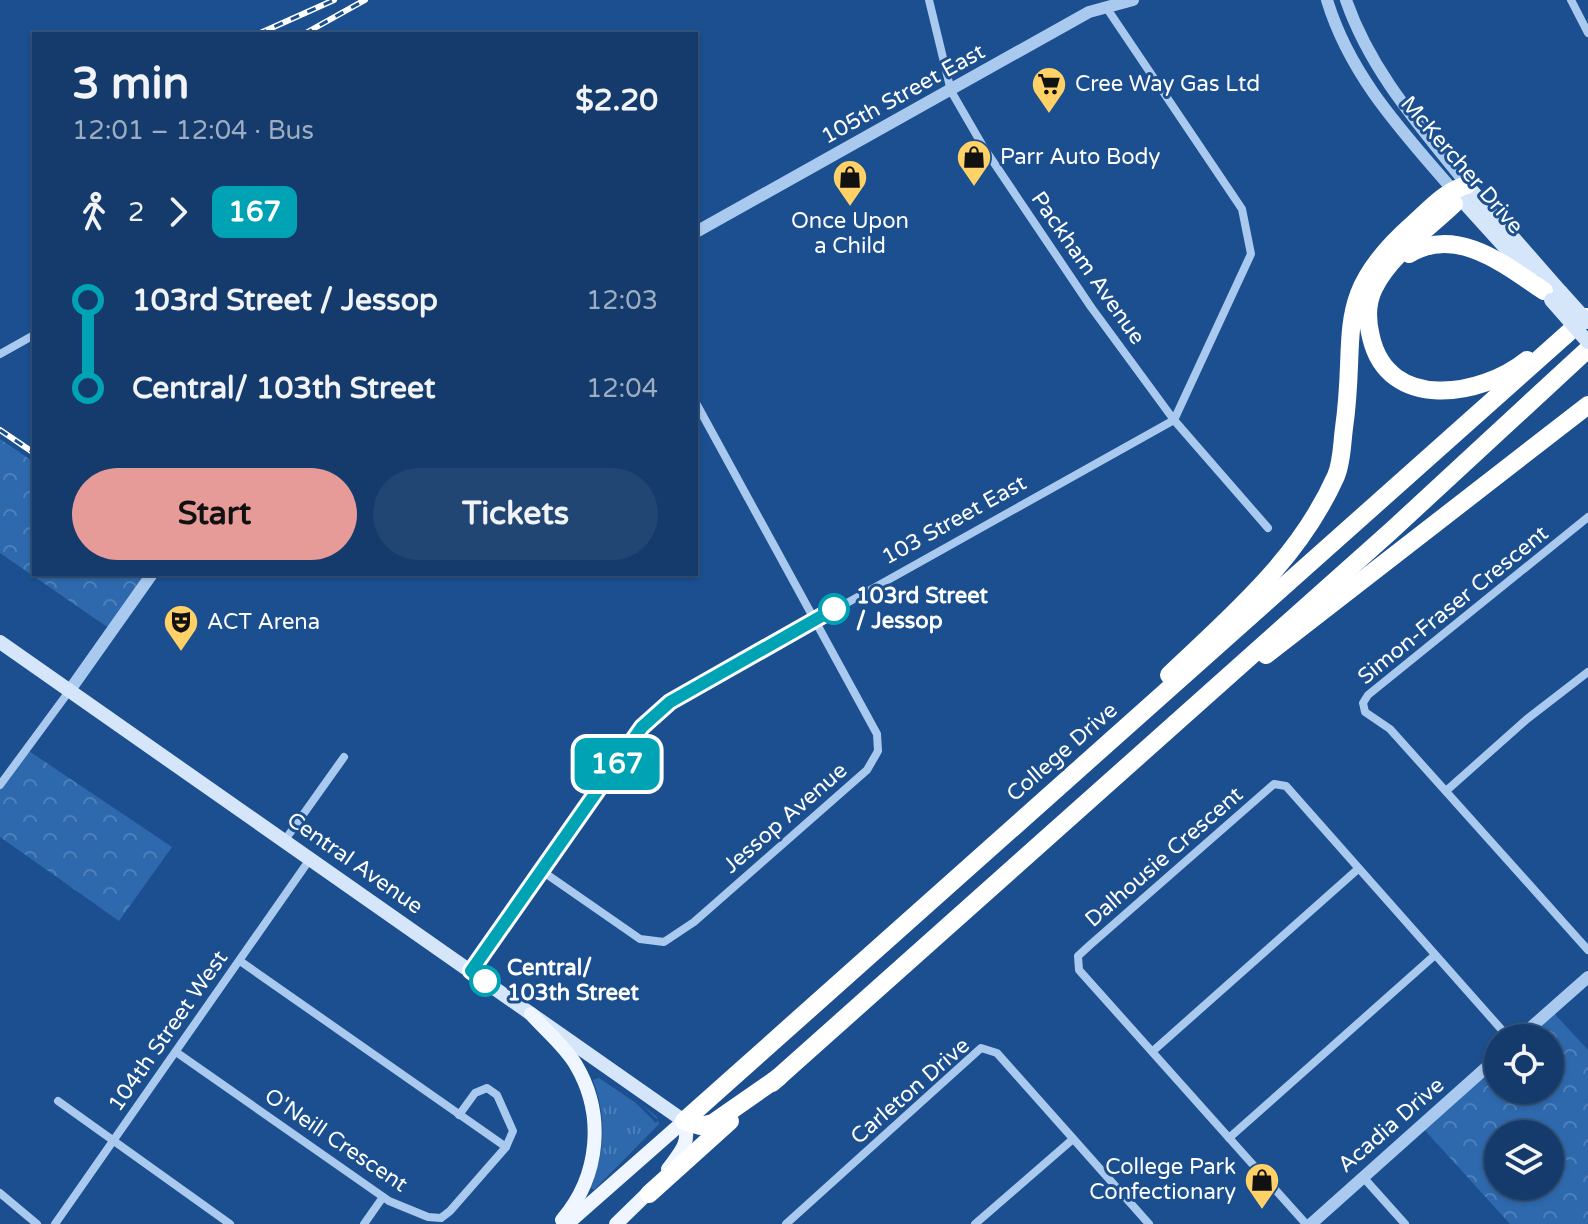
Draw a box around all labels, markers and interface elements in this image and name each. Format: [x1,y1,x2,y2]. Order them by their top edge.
street label: 105th Street East [817,38,989,150]
text: 3 min [72,58,189,111]
supermarket icon: Cree Way Gas Ltd [1030,65,1068,115]
place label: Cree Way Gas Ltd [1075,71,1260,97]
text: $2.20 [575,82,658,119]
street label: McKercher Drive [1395,91,1529,239]
text: 12:01 – 12:04 · Bus [72,115,314,146]
shop icon: Parr Auto Body [955,138,993,188]
place label: Parr Auto Body [1000,144,1160,170]
shop icon: Once Upon a Child [831,158,869,208]
street label: Packham Avenue [1026,187,1150,349]
icon: walk [72,190,116,234]
icon: forward [156,190,200,234]
text: 167 [228,195,281,229]
text: 2 [128,197,144,228]
place label: Once Upon a Child [791,208,909,259]
text: 103rd Street / Jessop [132,282,438,319]
text: 12:03 [586,285,658,316]
text: Central/ 103th Street [132,370,435,407]
text: 12:04 [586,373,658,404]
button: Start [72,468,357,560]
button: Tickets [373,468,658,560]
street label: 103 Street East [877,470,1031,570]
street label: Simon-Fraser Crescent [1353,520,1553,690]
place label: 103rd Street / Jessop [856,583,989,634]
marker: 103rd Street / Jessop [819,594,849,624]
theatre icon: ACT Arena [162,603,200,653]
place label: ACT Arena [207,609,320,635]
street label: College Drive [1001,697,1123,807]
line badge: 167 [571,738,663,790]
text: 167 [591,747,643,781]
street label: Jessop Avenue [718,757,852,879]
street label: Dalhousie Crescent [1080,781,1248,933]
street label: Central Avenue [282,807,428,919]
street label: 104th Street West [103,946,233,1116]
place label: Central/ 103th Street [507,955,639,1006]
marker: Central/ 103th Street [470,966,500,996]
map controls [1484,1024,1564,1200]
button: locate [1484,1024,1564,1104]
street label: Carleton Drive [845,1032,975,1150]
street label: Acadia Drive [1333,1072,1449,1178]
street label: O'Neill Crescent [260,1083,412,1197]
button: layers [1484,1120,1564,1200]
place label: College Park Confectionary [1089,1154,1236,1205]
shop icon: College Park Confectionary [1243,1161,1281,1211]

